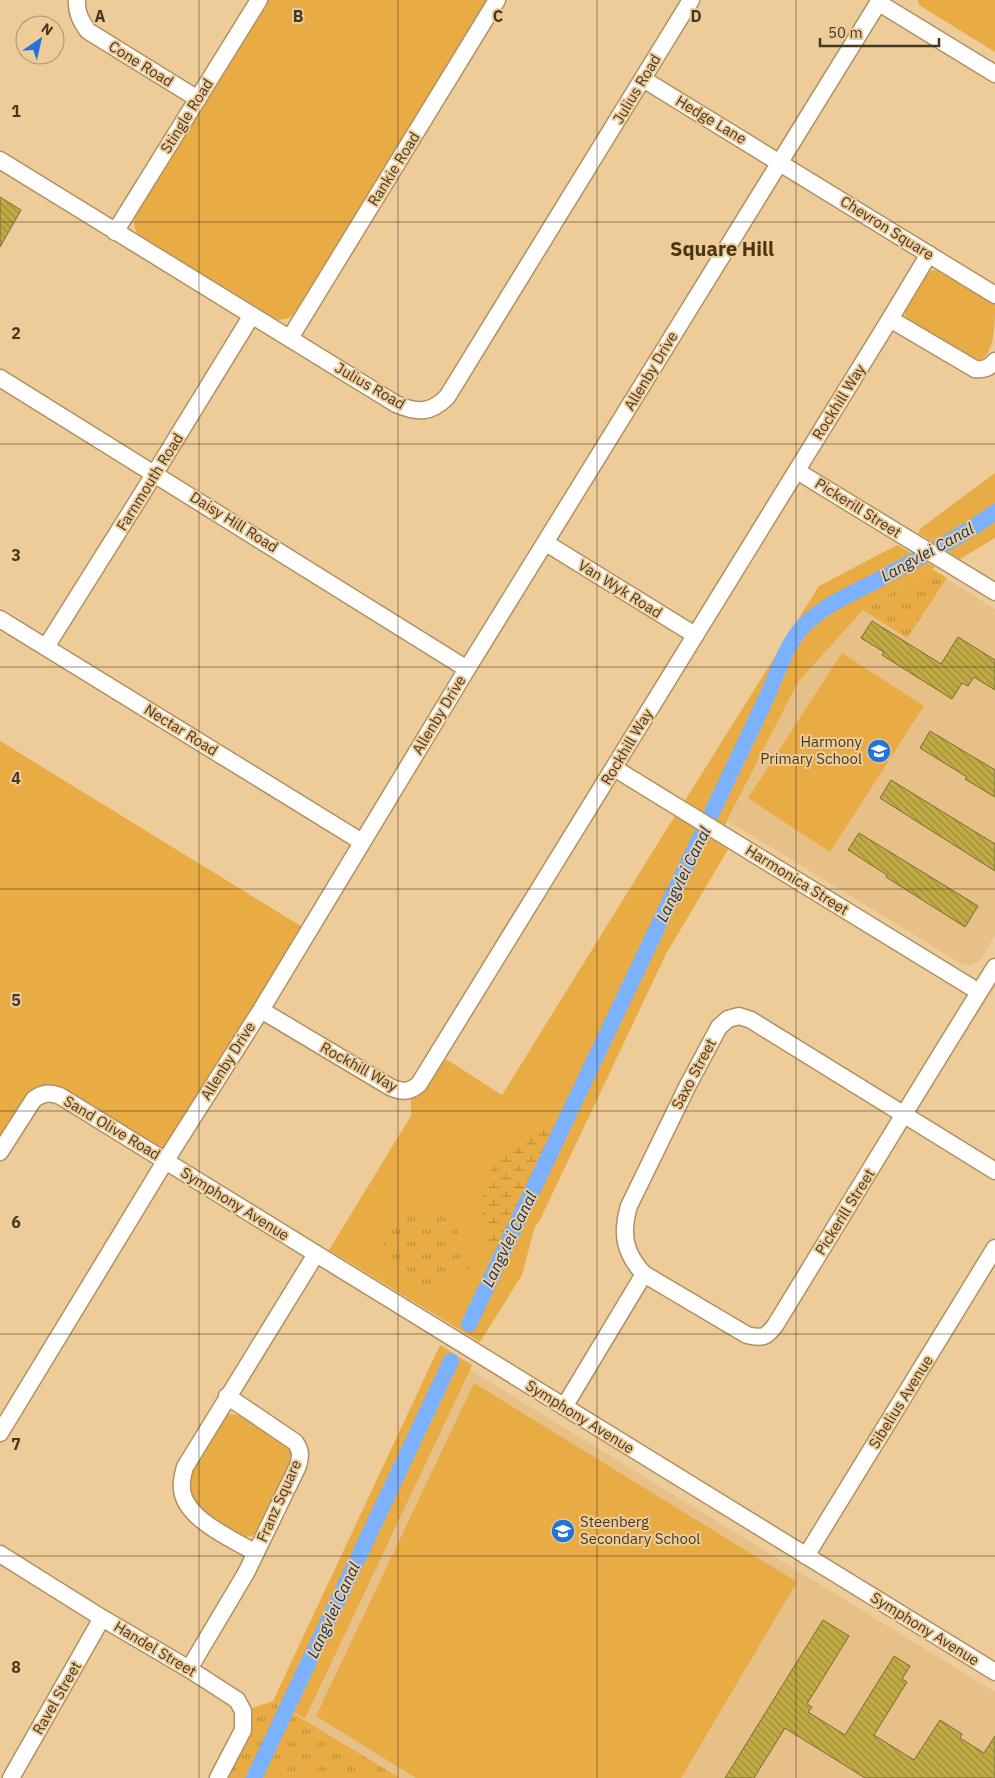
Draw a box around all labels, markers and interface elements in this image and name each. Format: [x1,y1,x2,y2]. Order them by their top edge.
text: A [95,6,106,26]
text: B [293,6,304,26]
text: C [493,6,503,26]
text: D [690,6,702,26]
north arrow [15,15,65,65]
scale bar [820,15,939,47]
text: N [38,19,57,40]
text: 50 m [828,23,863,42]
street label: Cone Road [105,36,177,91]
street label: Julius Road [608,50,665,127]
street label: Stingle Road [156,75,217,157]
street label: Hedge Lane [672,91,750,148]
text: 1 [11,101,21,121]
street label: Rankie Road [363,128,424,209]
street label: Chevron Square [837,191,938,264]
district label: Square Hill [670,235,774,262]
text: 2 [11,323,21,343]
street label: Allenby Drive [620,328,682,414]
street label: Julius Road [332,358,409,413]
street label: Rockhill Way [808,360,870,443]
street label: Farnmouth Road [112,429,187,534]
street label: Pickerill Street [812,473,905,542]
street label: Daisy Hill Road [187,487,282,556]
water label: Langvlei Canal [877,518,978,586]
text: 3 [11,545,21,565]
street label: Van Wyk Road [575,555,666,622]
street label: Allenby Drive [408,672,470,758]
street label: Nectar Road [141,699,222,760]
street label: Rockhill Way [596,705,657,788]
place label: Harmony Primary School [760,732,862,768]
school or university icon: Harmony Primary School [866,738,892,764]
text: 4 [11,768,21,788]
water label: Langvlei Canal [651,822,715,925]
street label: Harmonica Street [742,840,852,919]
text: 5 [11,990,21,1010]
street label: Allenby Drive [196,1018,259,1103]
street label: Saxo Street [667,1035,720,1112]
street label: Rockhill Way [317,1037,402,1096]
street label: Sand Olive Road [60,1091,164,1164]
street label: Symphony Avenue [177,1163,293,1245]
street label: Pickerill Street [810,1165,879,1258]
water label: Langvlei Canal [477,1187,541,1290]
text: 6 [11,1212,21,1232]
street label: Sibelius Avenue [864,1351,937,1452]
street label: Symphony Avenue [522,1376,638,1458]
text: 7 [11,1434,21,1454]
street label: Franz Square [252,1457,305,1545]
place label: Steenberg Secondary School [580,1512,700,1548]
school or university icon: Steenberg Secondary School [550,1518,576,1544]
water label: Langvlei Canal [302,1558,364,1661]
street label: Symphony Avenue [867,1588,983,1670]
street label: Handel Street [111,1617,200,1681]
text: 8 [11,1657,21,1677]
street label: Ravel Street [28,1658,85,1738]

